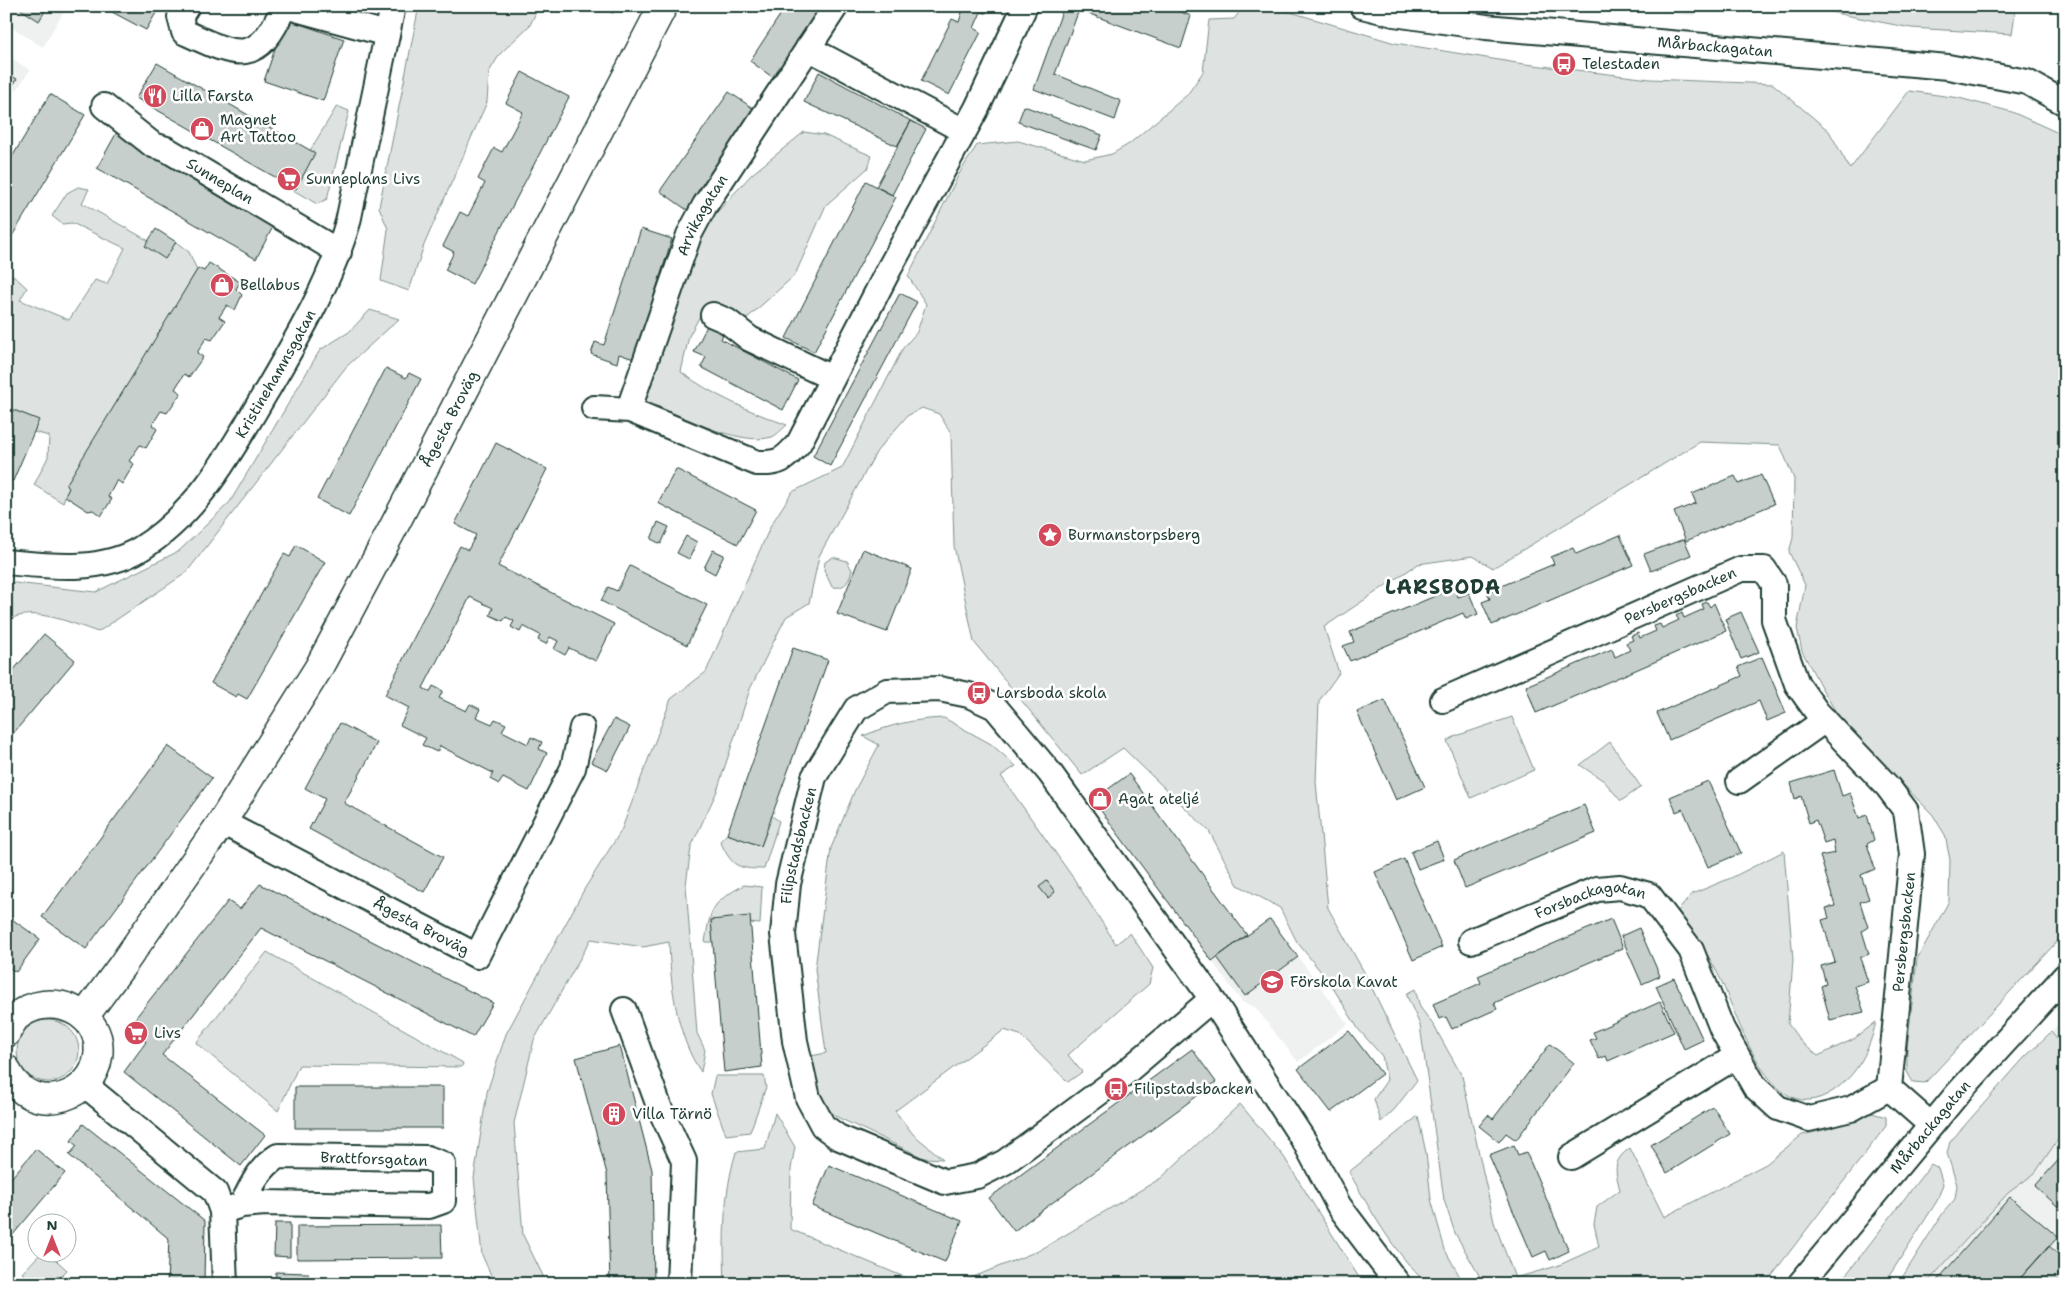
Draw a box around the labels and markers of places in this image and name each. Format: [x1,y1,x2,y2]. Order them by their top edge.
bus stop icon: Telestaden [1551,51,1577,77]
place label: Telestaden [1582,54,1660,74]
restaurant icon: Lilla Farsta [142,83,168,109]
place label: Lilla Farsta [172,86,254,106]
place label: Magnet Art Tattoo [220,110,296,147]
shop icon: Magnet Art Tattoo [189,116,215,142]
supermarket icon: Sunneplans Livs [276,166,302,192]
place label: Sunneplans Livs [306,169,420,189]
shop icon: Bellabus [209,272,235,298]
place label: Bellabus [240,275,300,295]
place icon: Burmanstorpsberg [1037,522,1063,548]
place label: Burmanstorpsberg [1068,525,1200,545]
bus stop icon: Larsboda skola [966,680,992,706]
place label: Larsboda skola [996,683,1107,703]
shop icon: Agat ateljé [1087,786,1113,812]
place label: Agat ateljé [1118,789,1199,809]
school or university icon: Förskola Kavat [1259,969,1285,995]
place label: Förskola Kavat [1290,972,1398,992]
supermarket icon: Livs [123,1020,149,1046]
place label: Livs [154,1023,181,1043]
bus stop icon: Filipstadsbacken [1103,1076,1129,1102]
place label: Filipstadsbacken [1134,1079,1253,1099]
building icon: Villa Tärnö [601,1101,627,1127]
place label: Villa Tärnö [632,1104,712,1124]

